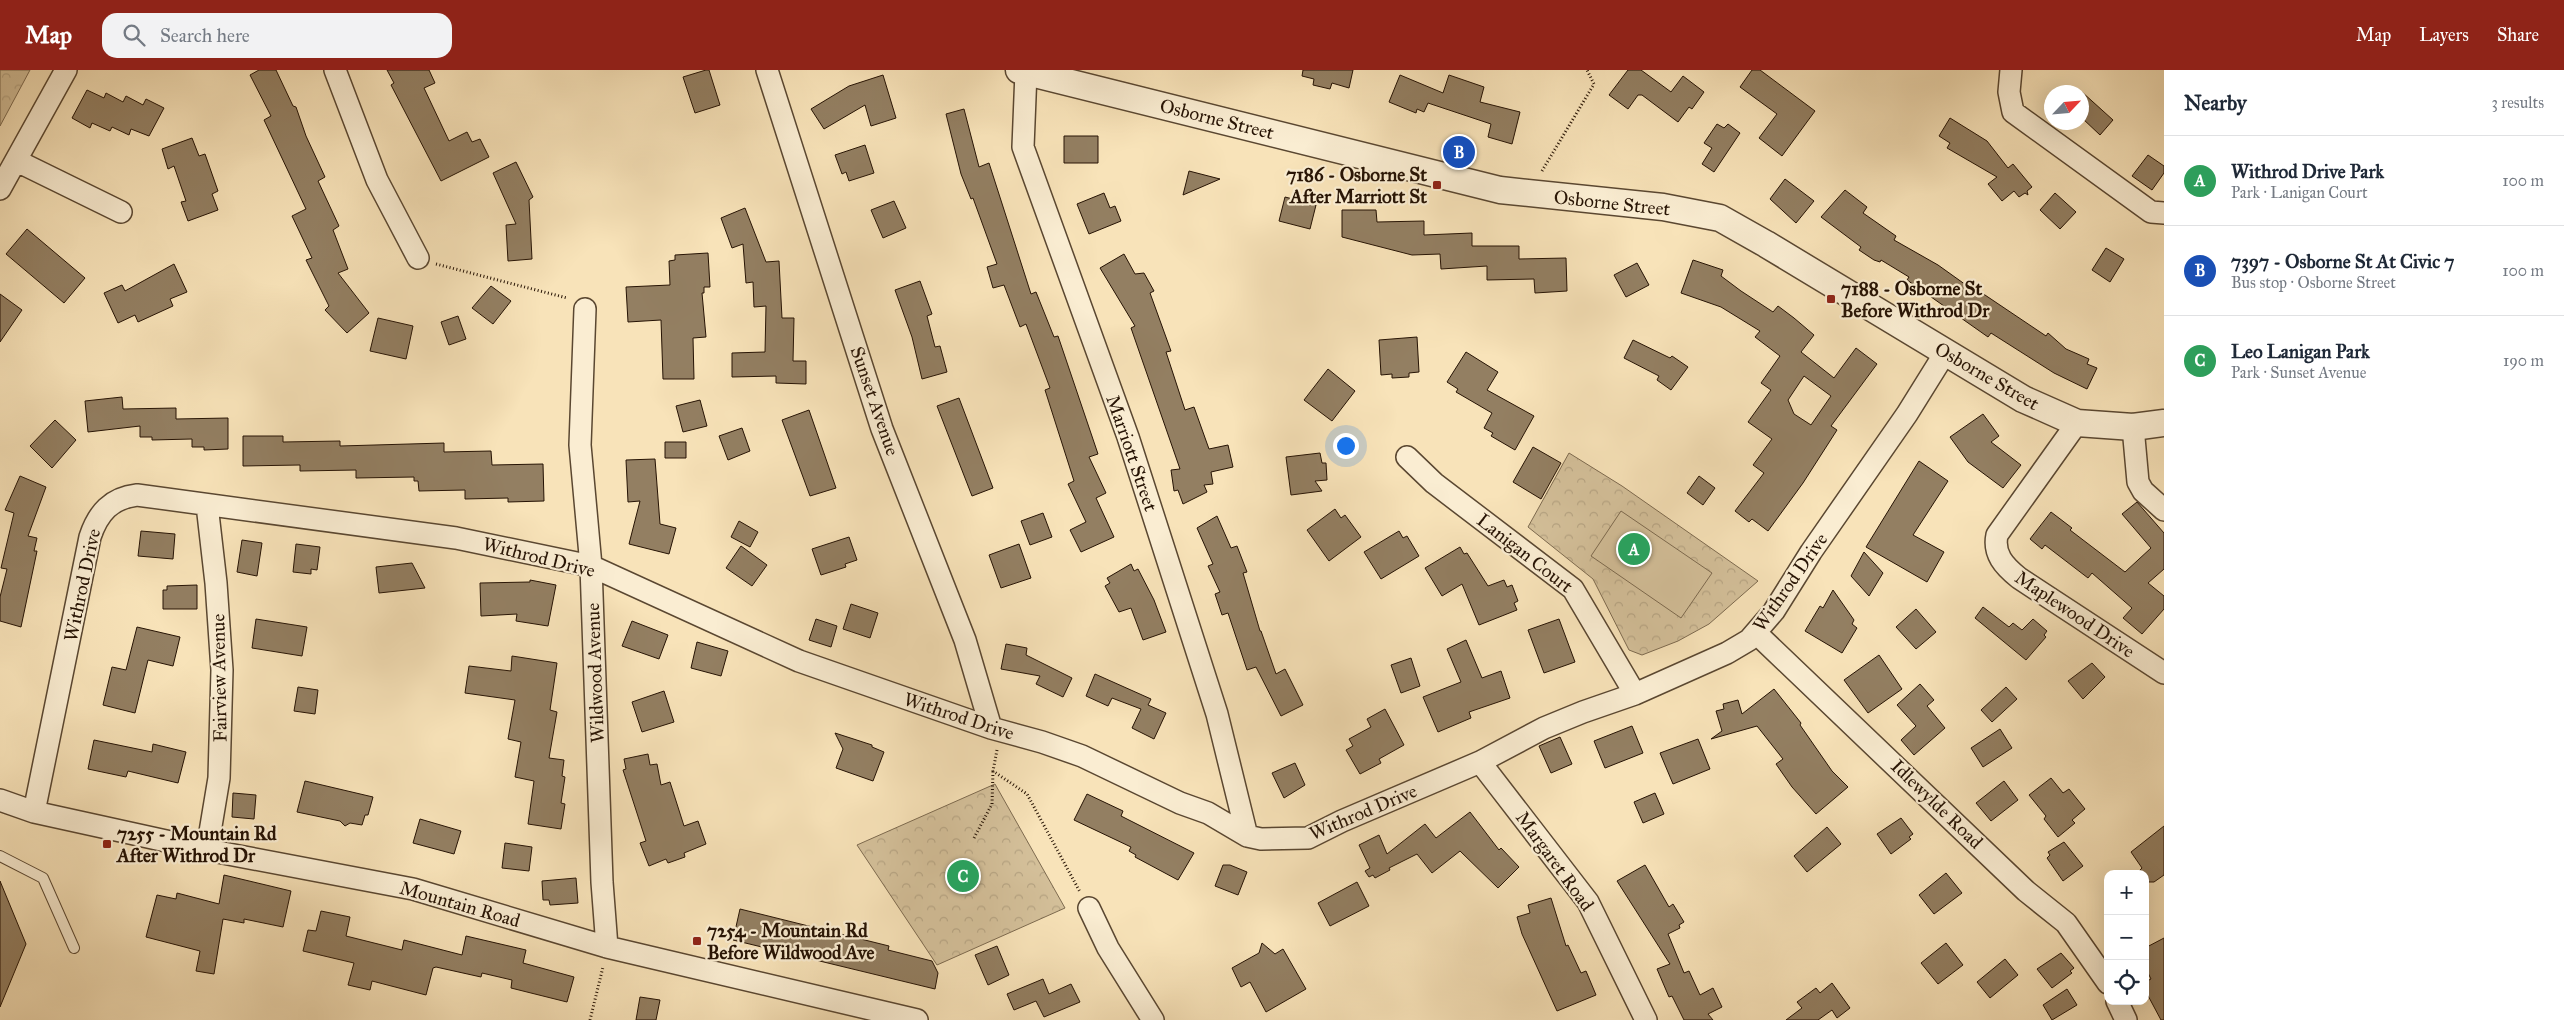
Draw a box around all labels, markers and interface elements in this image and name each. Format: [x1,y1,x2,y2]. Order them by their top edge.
search box [102,13,452,58]
text: Map [25,20,72,50]
icon: search [120,21,148,49]
text: Search here [160,24,250,47]
text: Map [2356,24,2391,46]
text: Layers [2419,24,2469,46]
text: Share [2497,24,2539,46]
north arrow [2044,85,2089,130]
text: Nearby [2184,90,2247,116]
text: 3 results [2491,93,2544,112]
street label: Osborne Street [1158,94,1277,144]
pin: B [1443,133,1475,171]
text: Withrod Drive Park [2231,160,2384,183]
place label: 7186 - Osborne St After Marriott St [1286,163,1427,208]
text: A [2195,171,2205,190]
text: 100 m [2502,171,2544,190]
marker: 7186 - Osborne St After Marriott St [1431,179,1443,191]
text: Park · Lanigan Court [2231,183,2368,202]
street label: Osborne Street [1553,185,1672,221]
text: 7397 - Osborne St At Civic 7 [2231,250,2455,273]
text: B [2195,261,2205,280]
text: 100 m [2502,261,2544,280]
text: Bus stop · Osborne Street [2231,273,2396,292]
place label: 7188 - Osborne St Before Withrod Dr [1841,277,1990,322]
marker: 7188 - Osborne St Before Withrod Dr [1825,293,1837,305]
street label: Osborne Street [1931,337,2044,415]
text: Leo Lanigan Park [2231,340,2370,363]
street label: Sunset Avenue [846,343,904,459]
text: C [2195,351,2205,370]
text: 190 m [2503,351,2544,370]
text: Park · Sunset Avenue [2231,363,2366,382]
street label: Marriott Street [1101,392,1163,514]
your location [1333,433,1359,459]
street label: Lanigan Court [1472,508,1578,599]
street label: Withrod Drive [59,526,105,644]
street label: Withrod Drive [1748,528,1832,636]
pin: A [1618,530,1650,568]
street label: Withrod Drive [481,532,598,582]
street label: Maplewood Drive [2011,566,2139,663]
street label: Wildwood Avenue [581,602,609,743]
street label: Fairview Avenue [206,614,232,742]
street label: Withrod Drive [901,687,1017,745]
street label: Idlewylde Road [1886,754,1988,854]
street label: Withrod Drive [1306,779,1420,845]
street label: Margaret Road [1510,807,1599,916]
place label: 7255 - Mountain Rd After Withrod Dr [115,822,277,867]
marker: 7255 - Mountain Rd After Withrod Dr [101,838,113,850]
pin: C [947,857,979,895]
map controls [2104,870,2149,1005]
button: + [2104,870,2149,915]
street label: Mountain Road [397,876,523,932]
button: − [2104,915,2149,960]
place label: 7254 - Mountain Rd Before Wildwood Ave [707,919,874,964]
marker: 7254 - Mountain Rd Before Wildwood Ave [691,935,703,947]
button: locate [2104,960,2149,1005]

